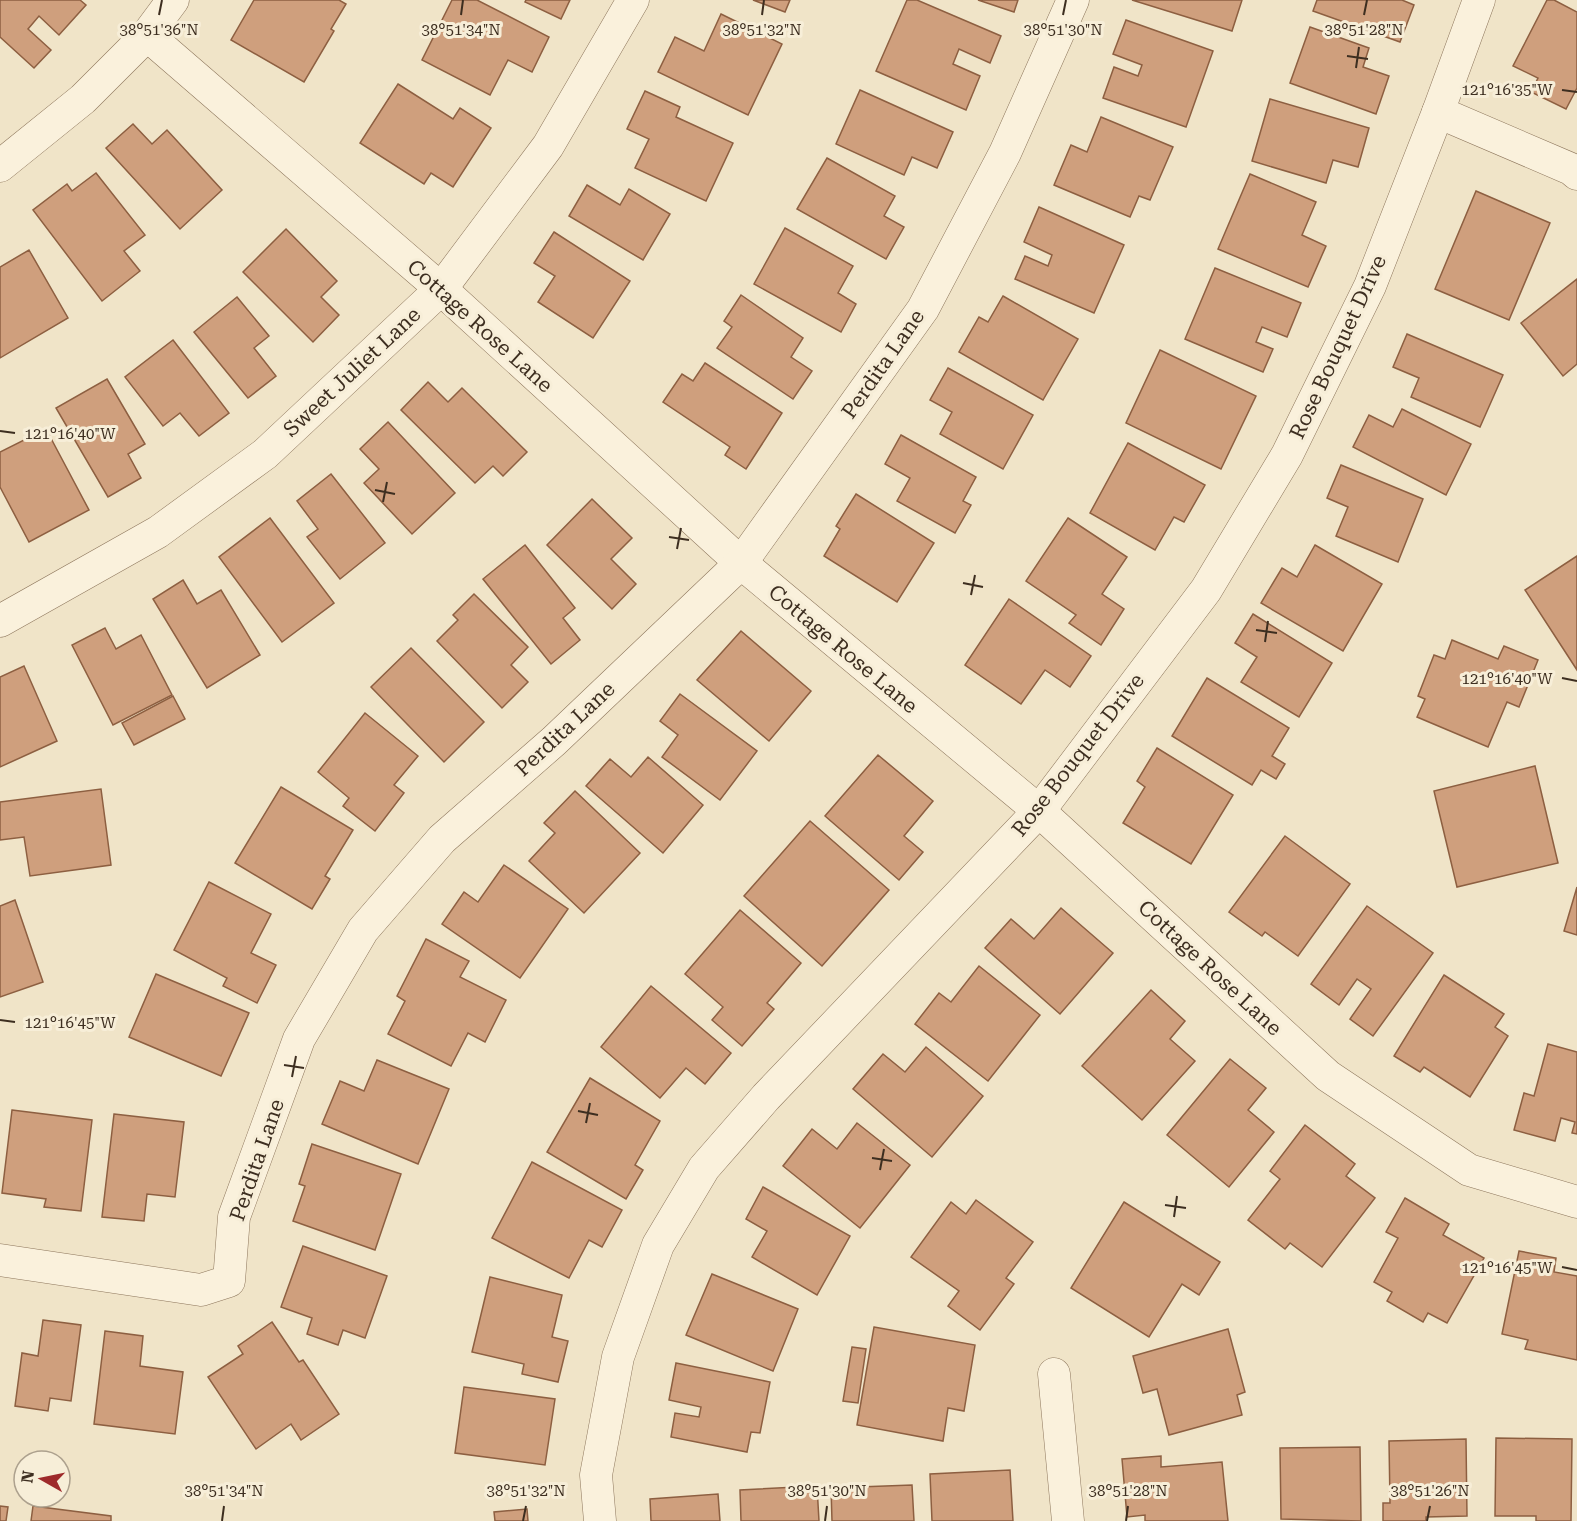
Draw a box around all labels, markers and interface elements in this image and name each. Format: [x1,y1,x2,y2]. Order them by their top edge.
text: 38°51'36"N [119,21,199,39]
text: 38°51'34"N [421,21,501,39]
text: 38°51'32"N [722,21,802,39]
text: 38°51'30"N [1023,21,1103,39]
text: 38°51'28"N [1324,21,1404,39]
text: 121°16'35"W [1462,81,1553,99]
street label: Rose Bouquet Drive [1285,251,1391,443]
street label: Cottage Rose Lane [402,255,558,397]
street label: Sweet Juliet Lane [279,302,425,442]
street label: Perdita Lane [837,305,929,423]
text: 121°16'40"W [25,425,116,443]
street label: Cottage Rose Lane [764,580,922,718]
street label: Rose Bouquet Drive [1007,669,1149,841]
text: 121°16'40"W [1462,670,1553,688]
street label: Perdita Lane [510,677,620,781]
street label: Cottage Rose Lane [1133,895,1287,1041]
text: 121°16'45"W [25,1014,116,1032]
street label: Perdita Lane [225,1096,289,1224]
text: 121°16'45"W [1462,1259,1553,1277]
north arrow [12,1449,72,1509]
text: N [17,1469,38,1484]
text: 38°51'34"N [184,1482,264,1500]
text: 38°51'32"N [486,1482,566,1500]
text: 38°51'30"N [787,1482,867,1500]
text: 38°51'28"N [1088,1482,1168,1500]
text: 38°51'26"N [1390,1482,1470,1500]

